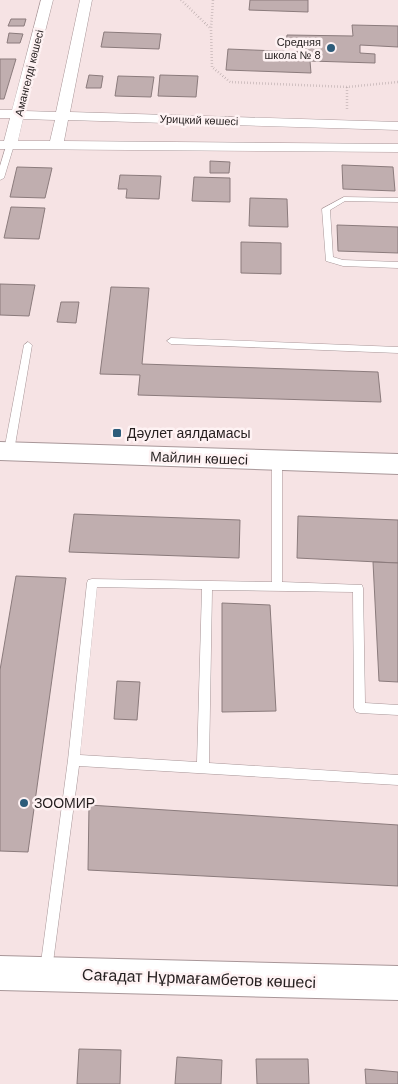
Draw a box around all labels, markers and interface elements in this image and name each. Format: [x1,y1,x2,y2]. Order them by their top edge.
street label: Амангелді көшесі [11,28,47,118]
place label: Средняя школа № 8 [264,35,321,62]
marker: Средняя школа № 8 [325,42,337,54]
street label: Урицкий көшесі [159,112,239,128]
place label: Дәулет аялдамасы [127,424,251,442]
marker: Дәулет аялдамасы [111,427,123,439]
street label: Майлин көшесі [150,447,248,469]
place label: ЗООМИР [34,794,95,812]
marker: ЗООМИР [18,797,30,809]
street label: Сағадат Нұрмағамбетов көшесі [82,964,316,993]

